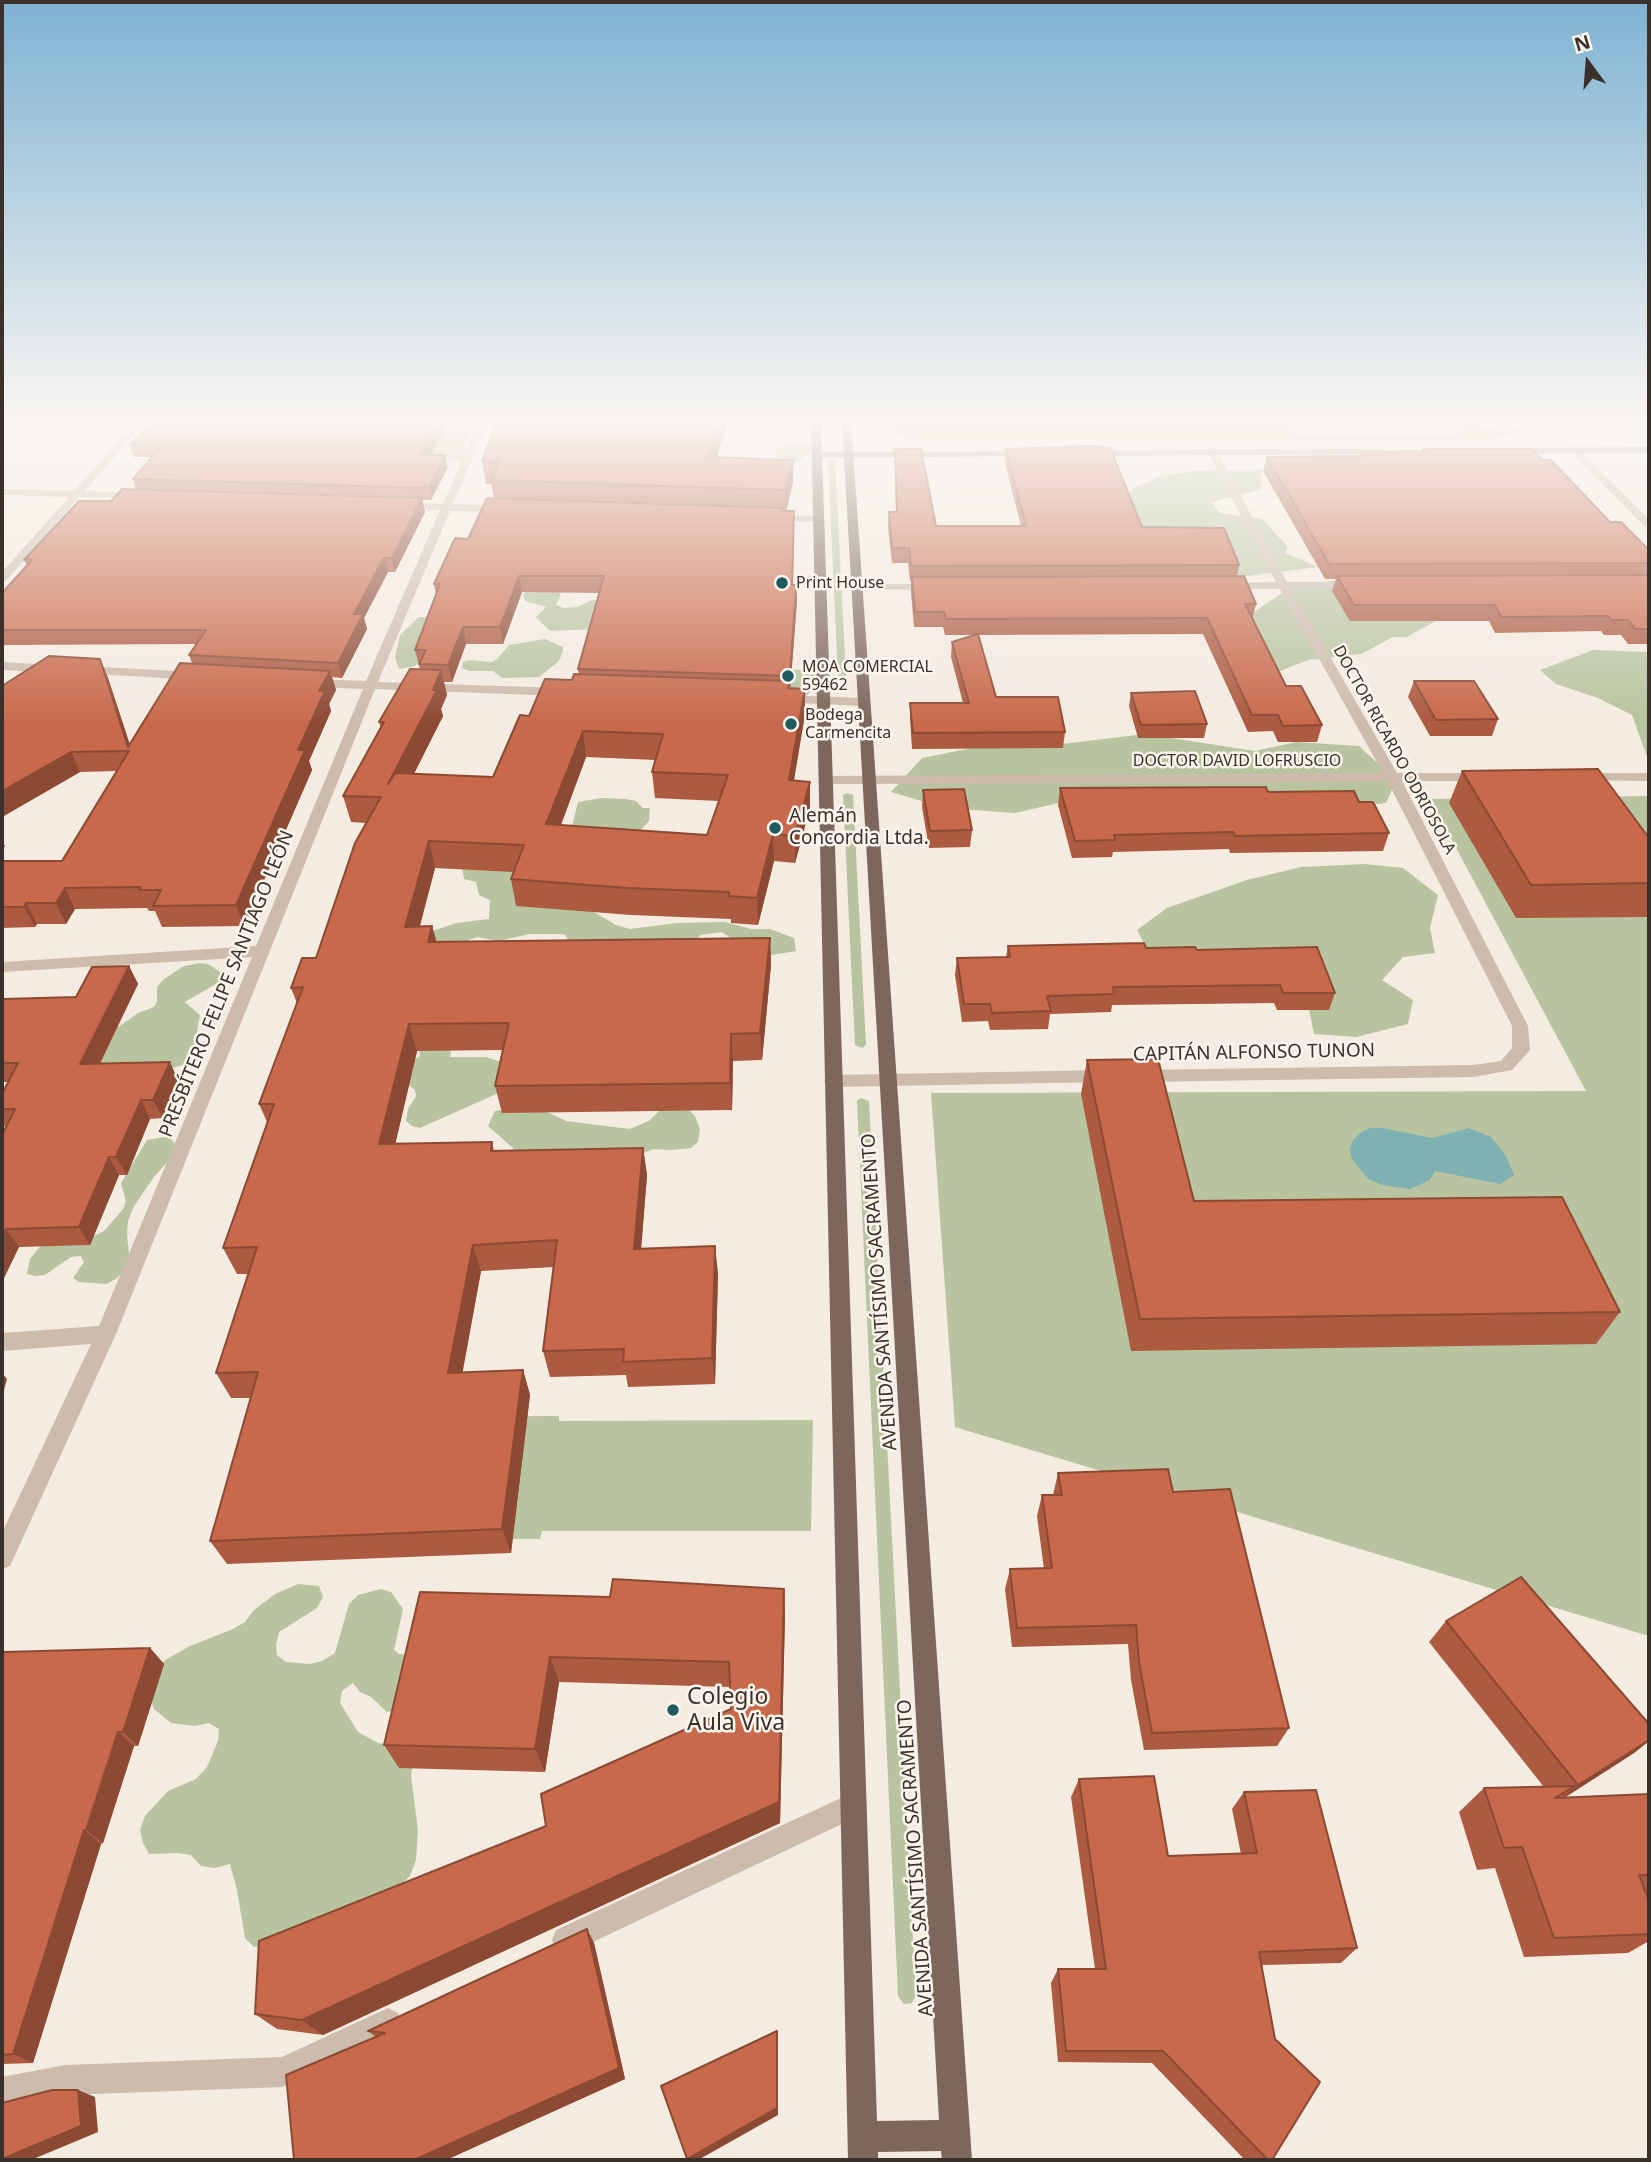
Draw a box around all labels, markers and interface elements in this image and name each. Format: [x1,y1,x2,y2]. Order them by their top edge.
north arrow [1553,28,1623,98]
text: N [1571,28,1593,57]
place label: Print House [796,573,884,593]
marker: Print House [774,575,790,591]
street label: DOCTOR RICARDO ODRIOSOLA [1329,642,1459,858]
place label: MOA COMERCIAL 59462 [802,657,933,695]
marker: MOA COMERCIAL 59462 [780,668,796,684]
place label: Bodega Carmencita [805,705,891,743]
marker: Bodega Carmencita [783,716,799,732]
street label: DOCTOR DAVID LOFRUSCIO [1133,751,1341,771]
place label: Alemán Concordia Ltda. [789,806,929,850]
marker: Alemán Concordia Ltda. [767,820,783,836]
street label: PRESBÍTERO FELIPE SANTIAGO LEÓN [155,827,299,1141]
street label: CAPITÁN ALFONSO TUNON [1133,1039,1375,1067]
street label: AVENIDA SANTÍSIMO SACRAMENTO [858,1133,902,1451]
place label: Colegio Aula Viva [687,1683,785,1737]
street label: AVENIDA SANTÍSIMO SACRAMENTO [894,1699,938,2017]
marker: Colegio Aula Viva [665,1702,681,1718]

